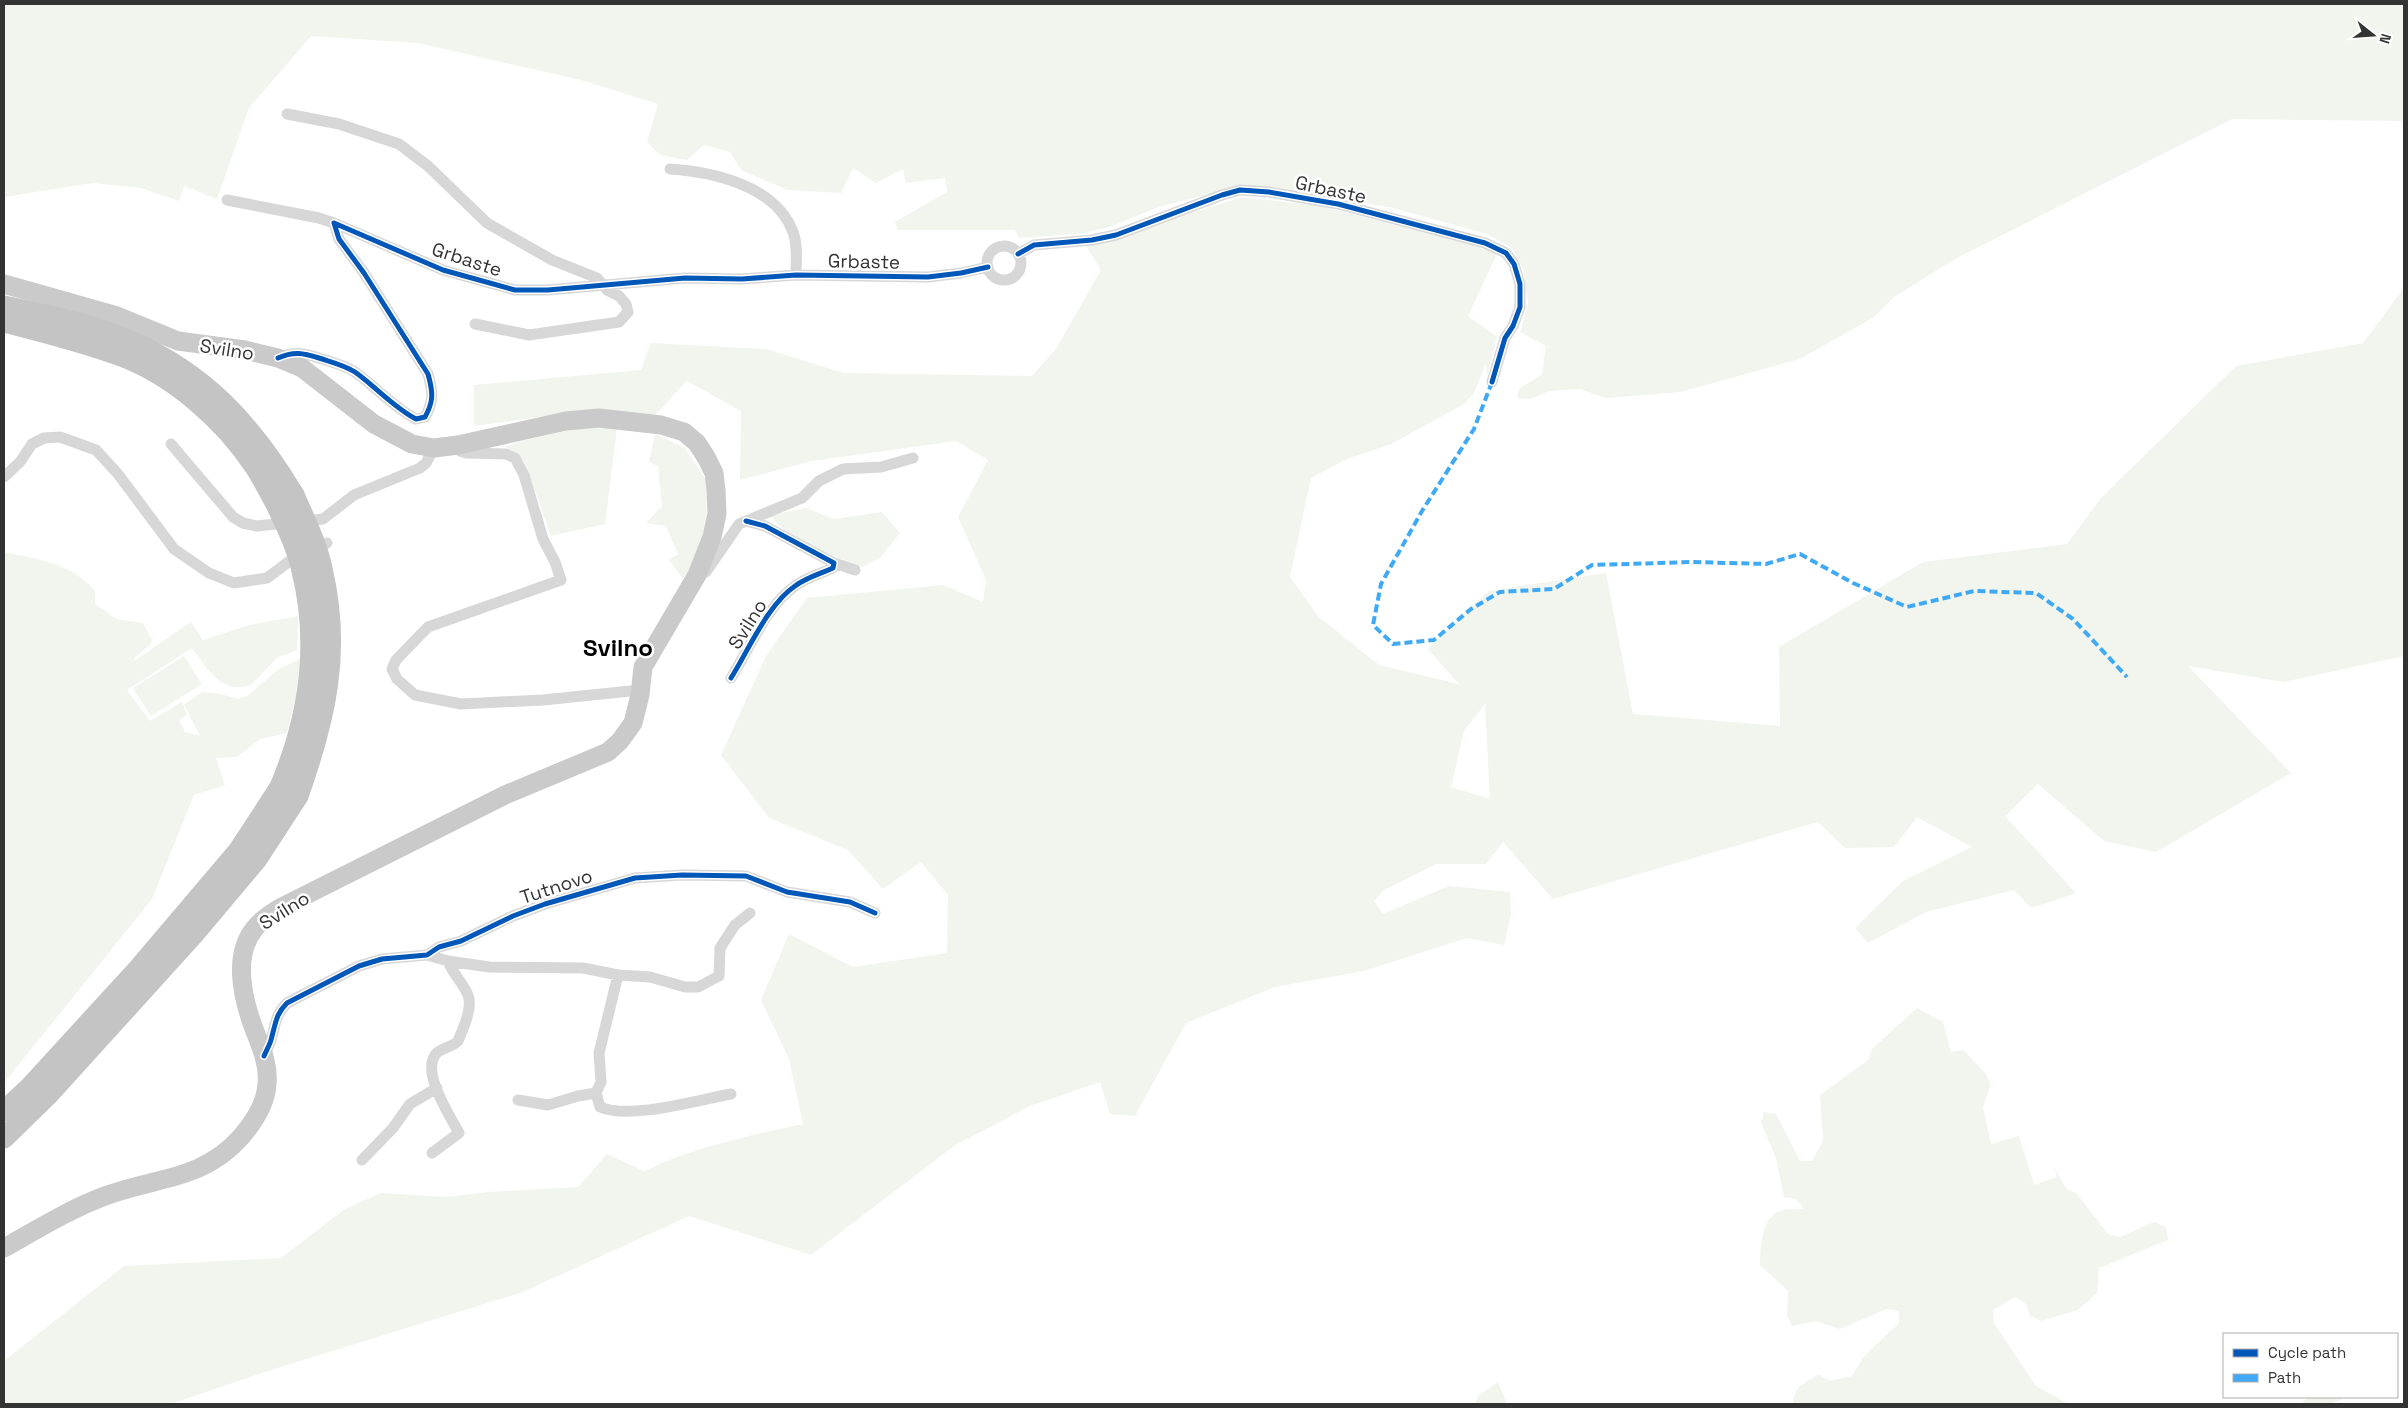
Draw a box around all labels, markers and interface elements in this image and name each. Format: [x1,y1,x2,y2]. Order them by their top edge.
north arrow [2348,10,2398,60]
text: N [2375,32,2395,46]
street label: Grbaste [1293,170,1369,209]
street label: Grbaste [429,236,505,283]
street label: Grbaste [828,248,900,275]
street label: Svilno [198,333,256,366]
street label: Svilno [722,594,772,654]
district label: Svilno [583,632,653,663]
street label: Tutnovo [517,863,596,910]
street label: Svilno [254,885,314,935]
legend [2223,1333,2398,1398]
text: Cycle path [2268,1343,2346,1362]
text: Path [2268,1368,2301,1387]

